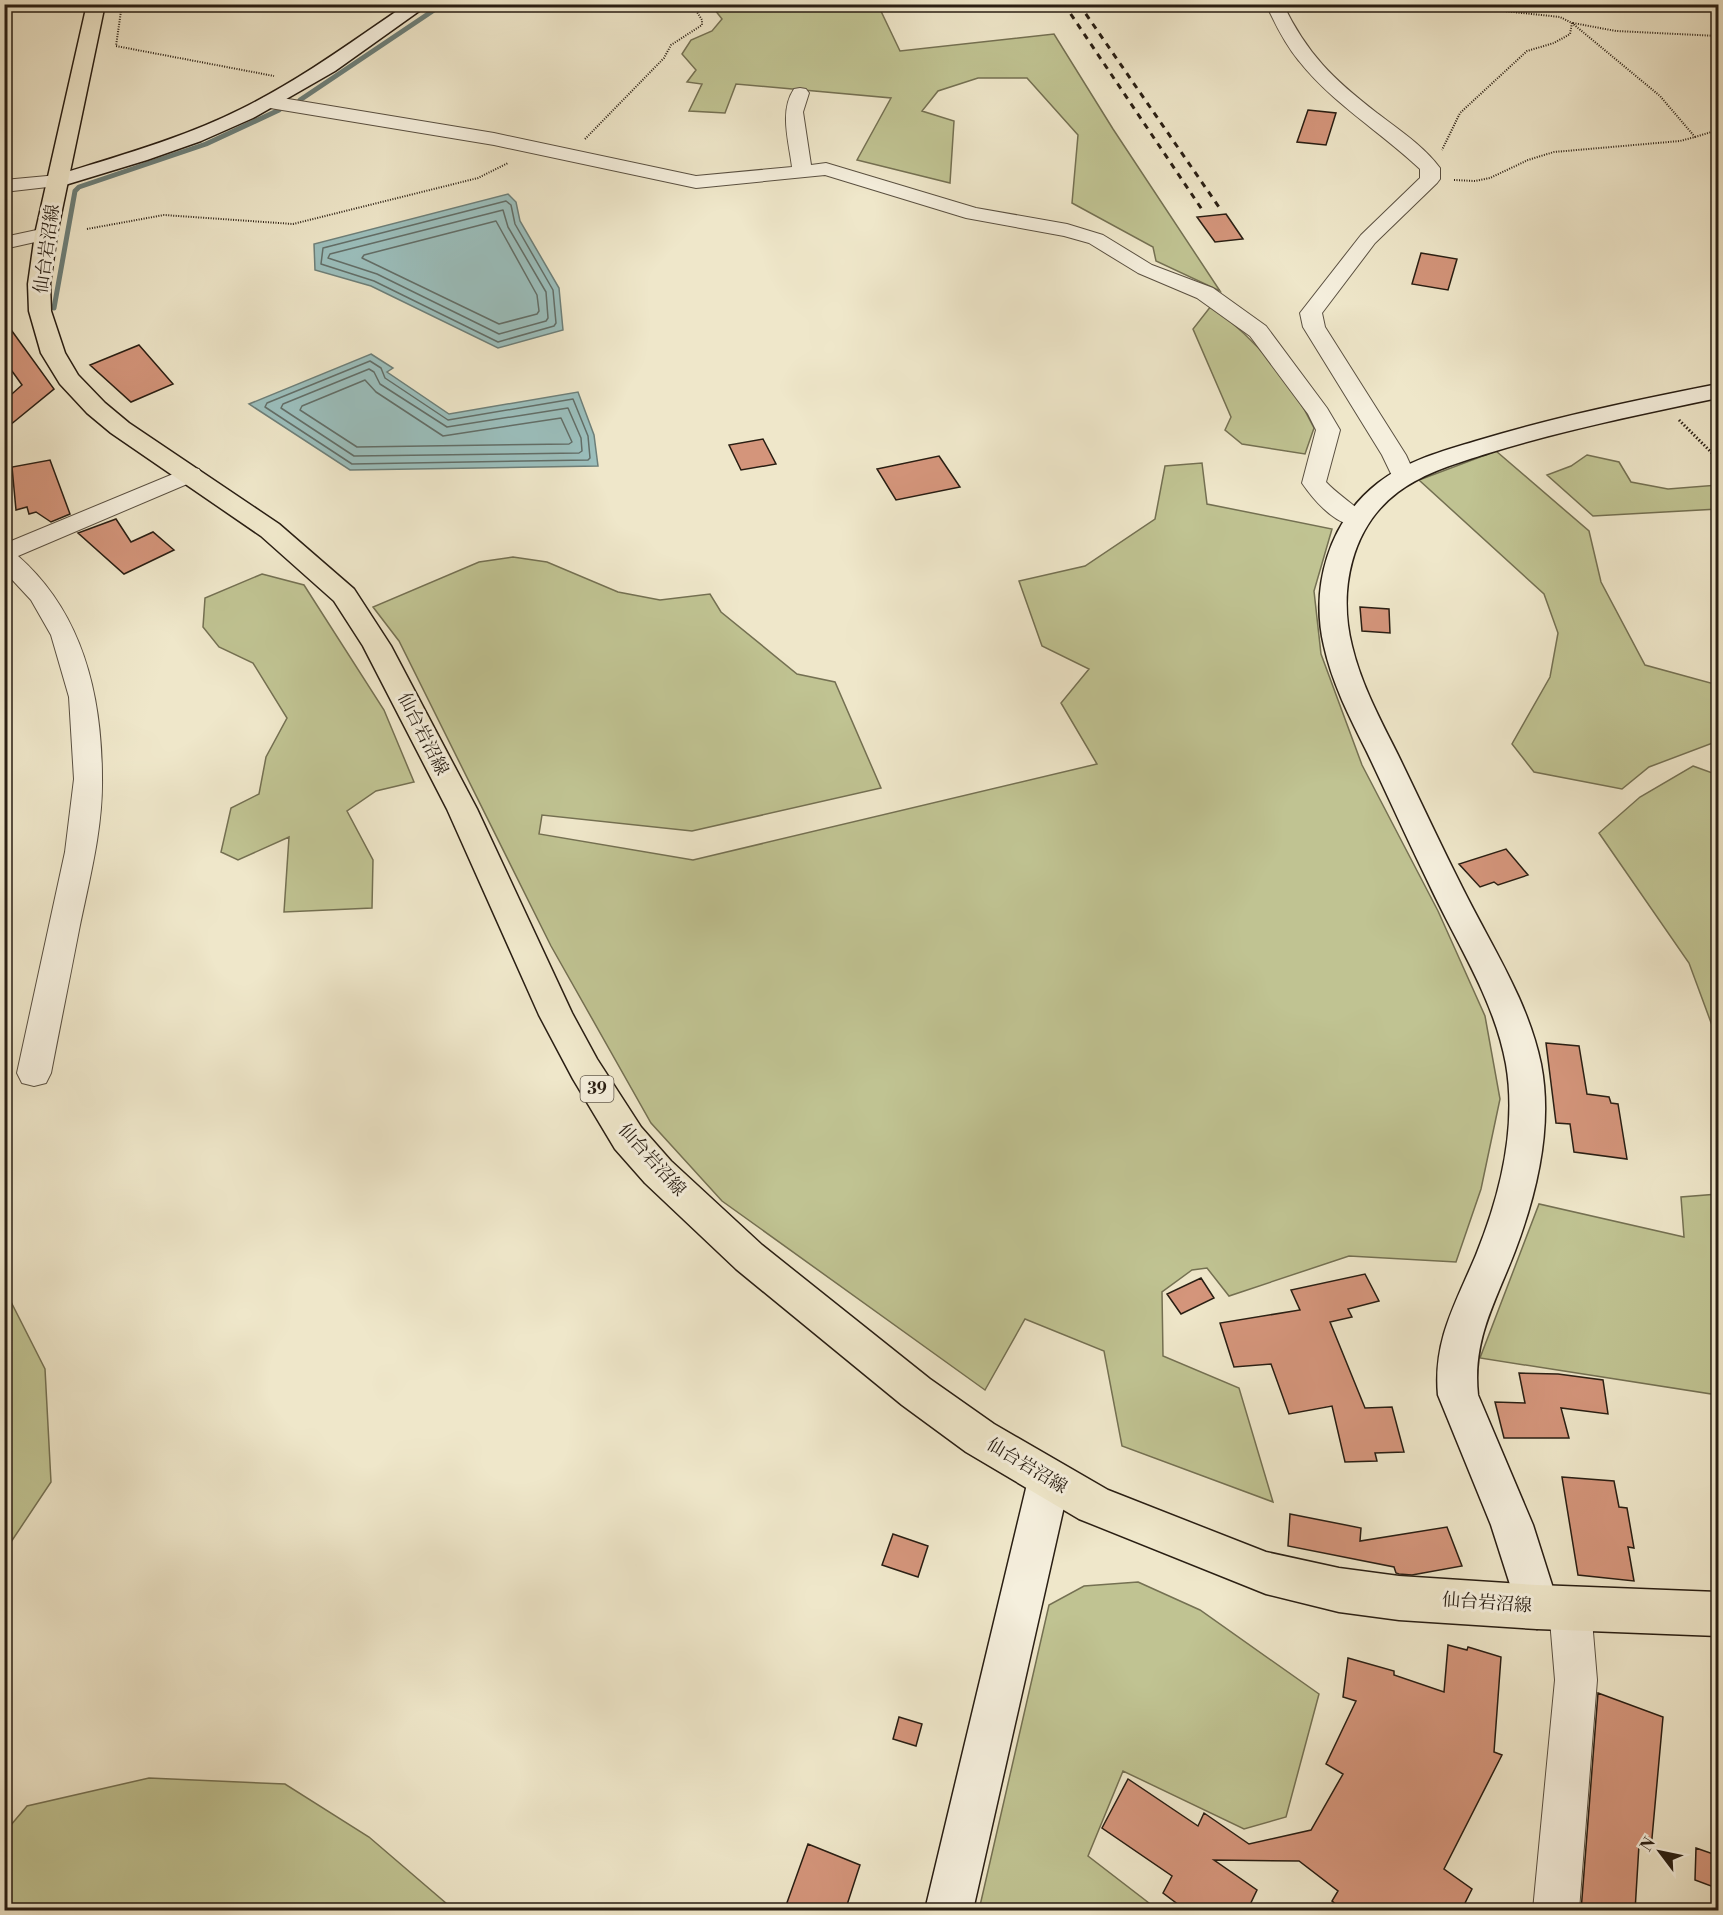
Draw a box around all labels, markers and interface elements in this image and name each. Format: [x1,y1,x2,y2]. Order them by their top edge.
street label: 仙台岩沼線 [29,203,65,295]
street label: 仙台岩沼線 [392,689,454,779]
road number: 39 [580,1076,614,1102]
street label: 仙台岩沼線 [613,1119,691,1201]
street label: 仙台岩沼線 [983,1433,1071,1499]
street label: 仙台岩沼線 [1441,1588,1533,1618]
north arrow [1630,1822,1690,1882]
text: N [1636,1834,1660,1855]

